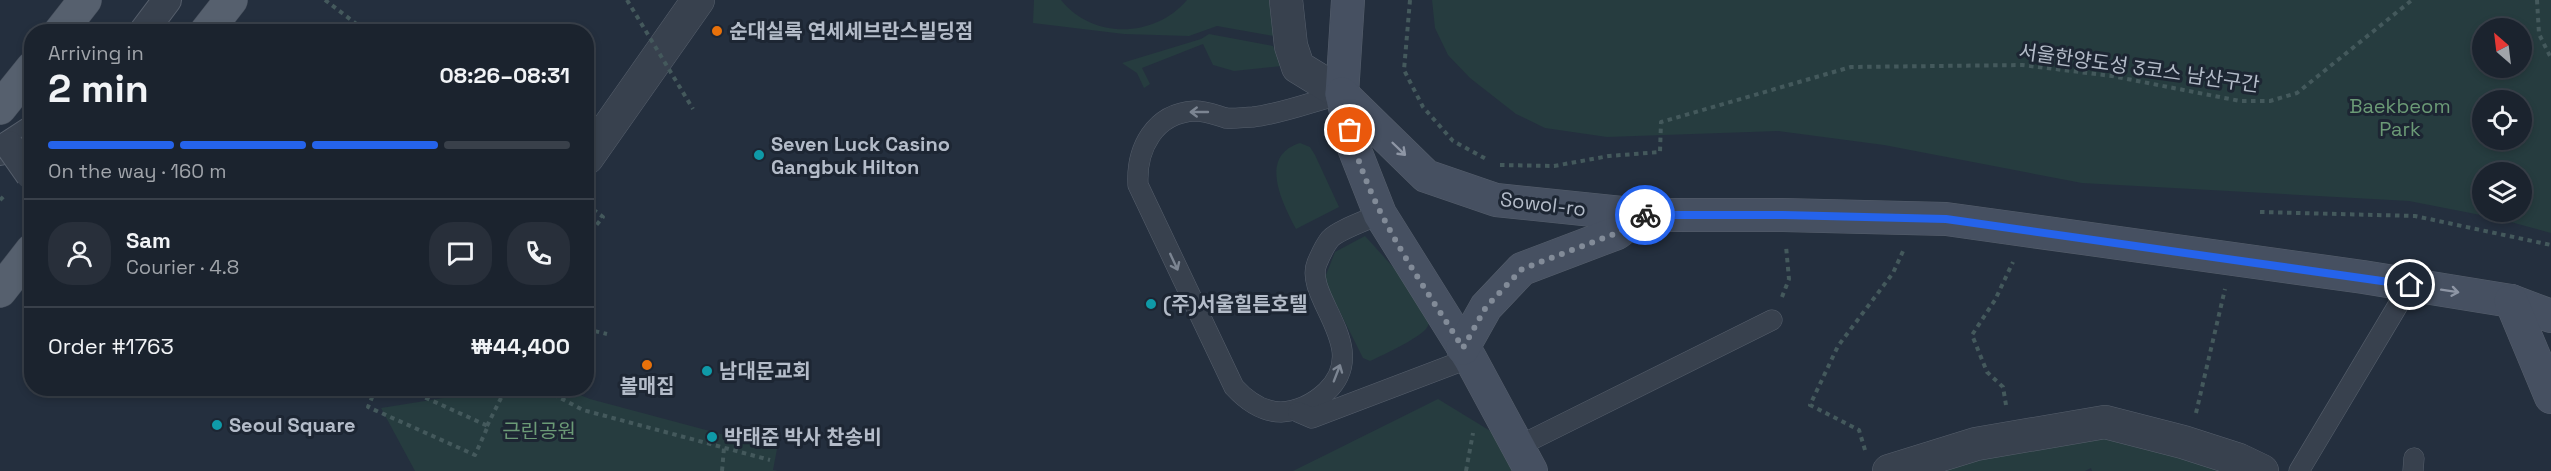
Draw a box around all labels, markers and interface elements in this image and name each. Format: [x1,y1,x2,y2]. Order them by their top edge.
place label: 순대실록 연세세브란스빌딩점 [729,18,973,44]
north arrow [2472,18,2532,78]
map controls [2472,18,2532,222]
marker: 순대실록 연세세브란스빌딩점 [710,24,724,38]
street label: 서울한양도성 3코스 남산구간 [2017,38,2261,98]
text: Arriving in [48,40,144,66]
text: 08:26–08:31 [440,61,570,89]
text: 2 min [48,64,149,113]
button: locate [2472,90,2532,150]
park label: Baekbeom Park [2349,93,2451,142]
pin [1324,104,1375,155]
one-way arrow [1190,106,1210,118]
icon: bag [1333,113,1366,146]
place label: Seven Luck Casino Gangbuk Hilton [771,131,950,180]
one-way arrow [1392,142,1407,157]
marker: Seven Luck Casino Gangbuk Hilton [752,148,766,162]
text: On the way · 160 m [48,158,226,184]
button: layers [2472,162,2532,222]
courier [1615,185,1675,245]
street label: Sowol-ro [1499,186,1587,222]
icon: bike [1629,199,1662,232]
button: person [48,222,111,285]
button: chat [429,222,492,285]
button: phone [507,222,570,285]
text: Sam [126,226,171,254]
one-way arrow [1169,252,1181,270]
text: Courier · 4.8 [126,254,239,280]
pin [2384,259,2435,310]
icon: home [2393,268,2426,301]
one-way arrow [2440,286,2460,297]
place label: (주)서울힐튼호텔 [1163,291,1308,317]
marker: (주)서울힐튼호텔 [1144,297,1158,311]
text: Order #1763 [48,332,174,360]
text: ₩44,400 [471,332,570,360]
marker: 볼매집 [640,358,654,372]
place label: 남대문교회 [719,358,811,384]
marker: 남대문교회 [700,364,714,378]
one-way arrow [1332,364,1343,383]
place label: 볼매집 [619,373,675,399]
place label: Seoul Square [229,412,355,438]
marker: Seoul Square [210,418,224,432]
park label: 근린공원 [502,418,576,444]
place label: 박태준 박사 찬송비 [724,424,881,450]
marker: 박태준 박사 찬송비 [705,430,719,444]

